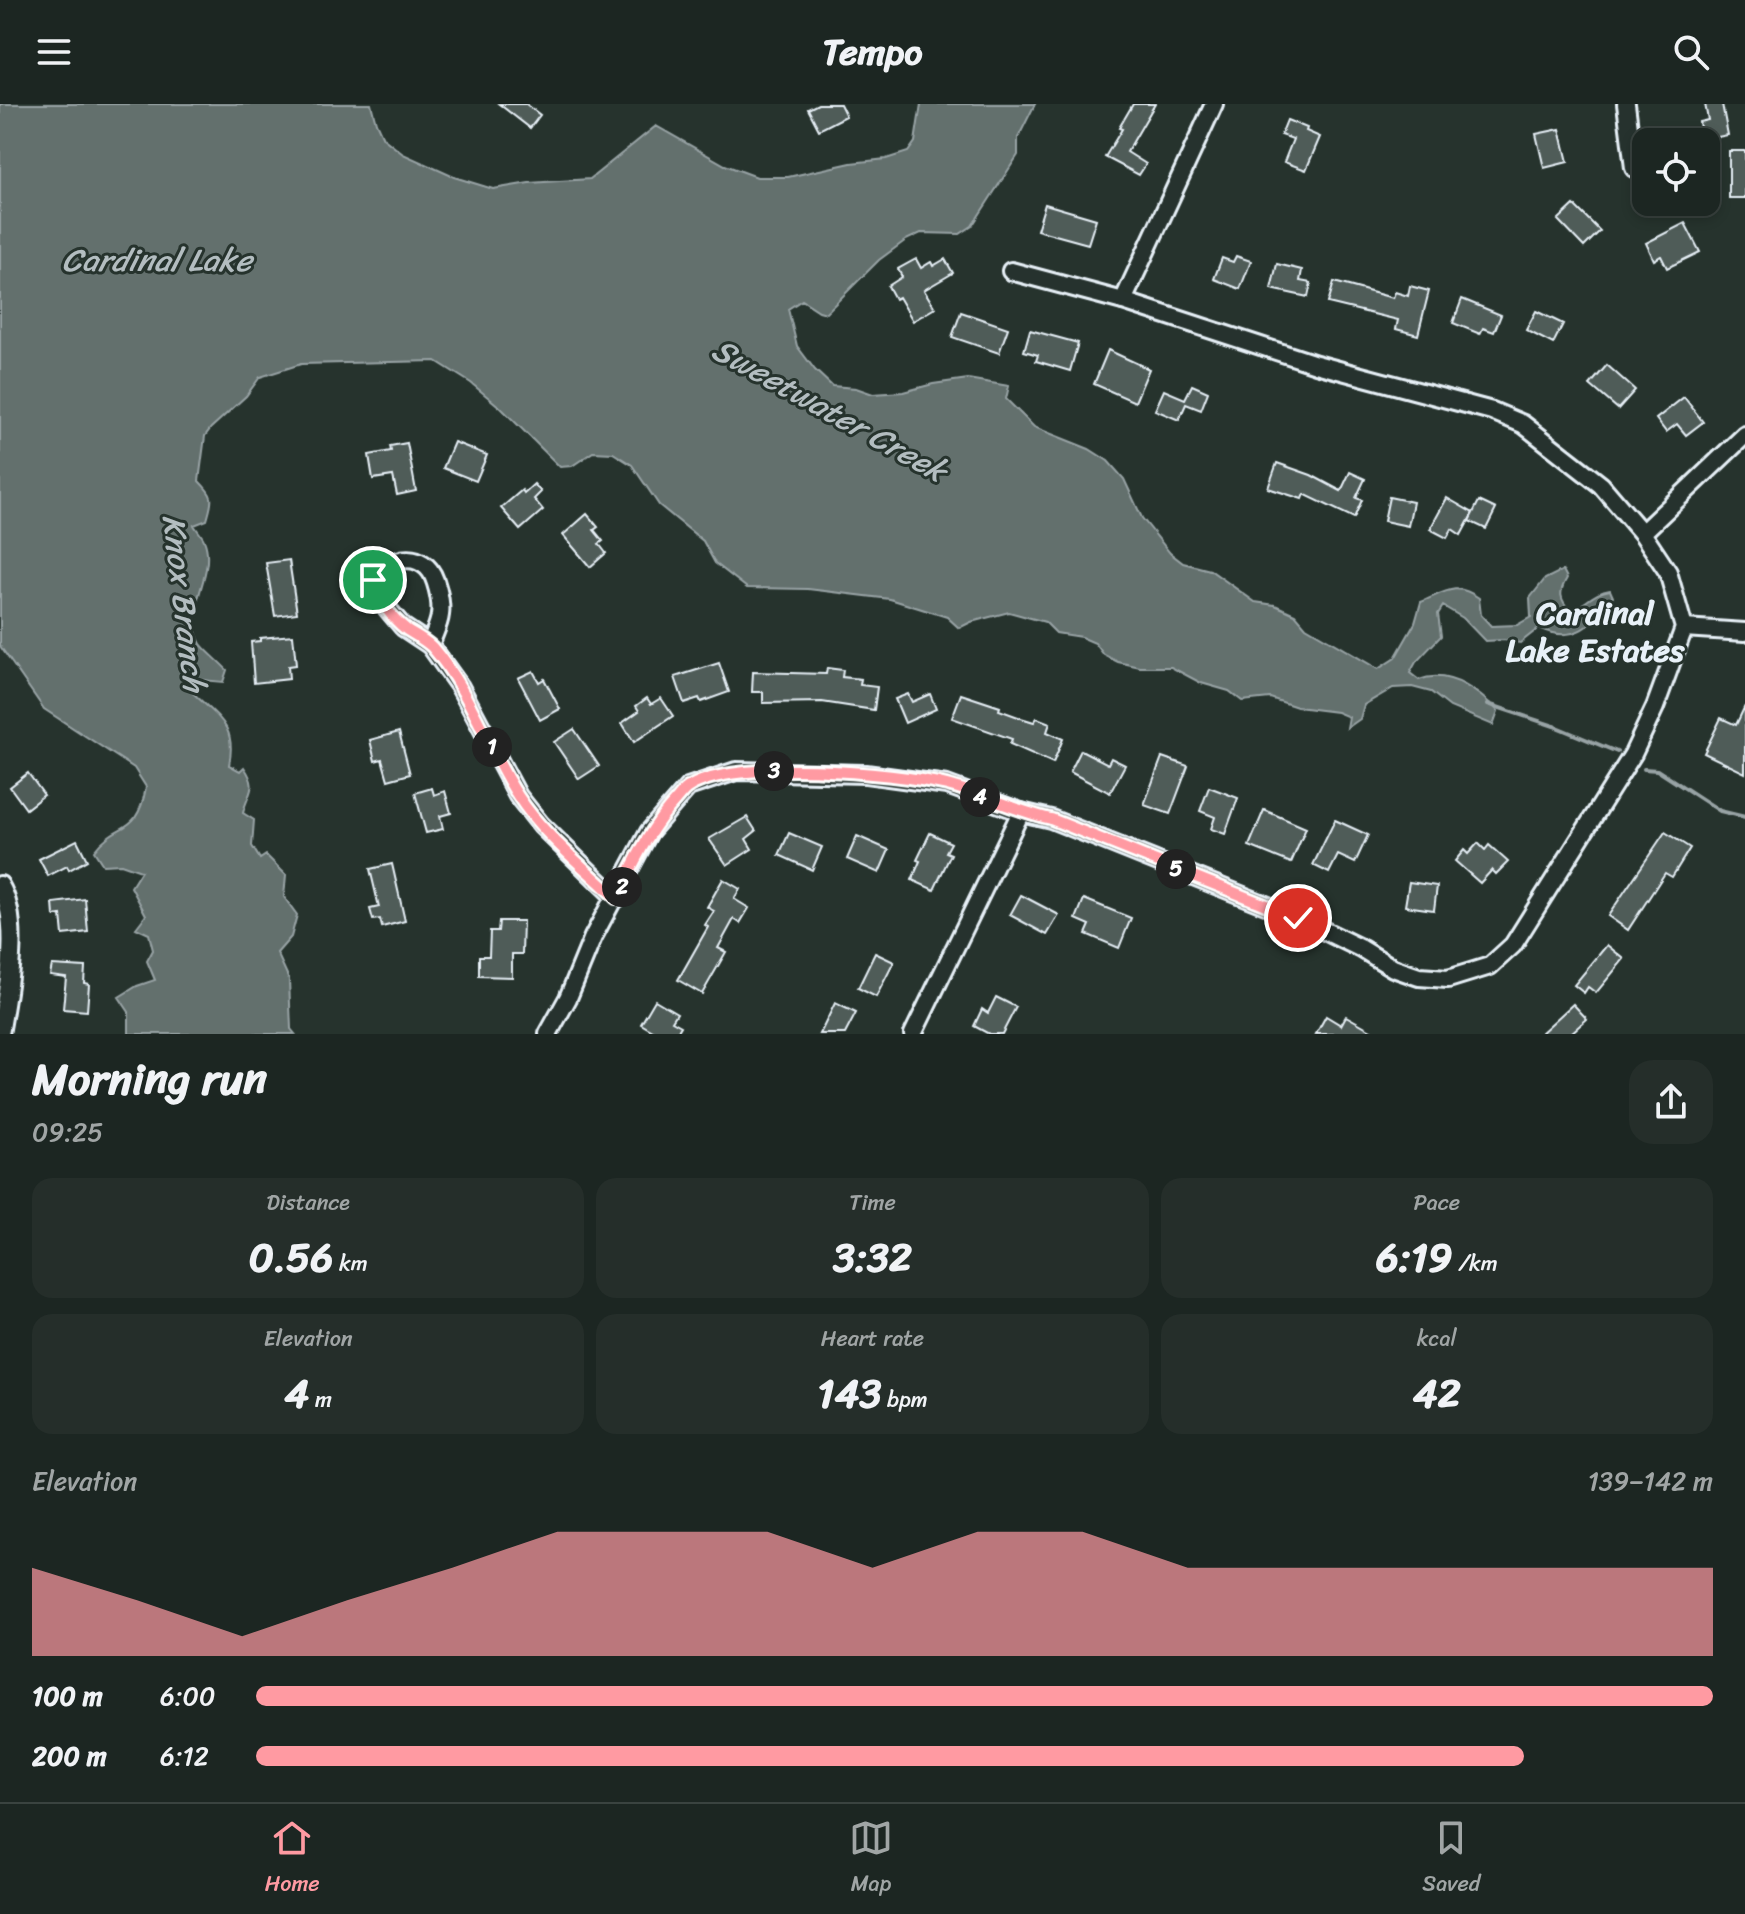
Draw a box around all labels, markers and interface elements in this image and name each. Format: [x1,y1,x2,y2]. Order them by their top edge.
text: Tempo [822,20,923,84]
icon: menu [32,30,76,74]
icon: search [1669,30,1713,74]
map controls [1632,128,1720,216]
button: locate [1632,128,1720,216]
water label: Cardinal Lake [62,232,256,289]
water label: Sweetwater Creek [701,322,960,500]
water label: Knox Branch [145,512,223,698]
pin [339,546,407,614]
icon: arrive [351,558,395,602]
district label: Cardinal Lake Estates [1505,585,1686,679]
pin: 1 [472,727,512,767]
text: 1 [487,727,497,766]
pin: 3 [754,751,794,791]
text: 3 [768,751,780,790]
pin: 4 [960,777,1000,817]
text: 4 [973,777,987,816]
pin: 5 [1156,849,1196,889]
text: 5 [1169,849,1183,888]
pin: 2 [602,867,642,907]
text: 2 [616,867,628,906]
pin [1264,884,1332,952]
icon: check [1276,896,1320,940]
text: Morning run [32,1040,267,1118]
button: share [1629,1060,1713,1144]
text: 09:25 [32,1109,103,1155]
text: Distance [266,1183,350,1222]
text: Time [849,1183,896,1222]
text: Pace [1413,1183,1460,1222]
text: 0.56 [249,1222,333,1293]
text: 3:32 [833,1222,912,1293]
text: 6:19 [1376,1222,1452,1293]
text: km [333,1244,368,1283]
text: /km [1452,1244,1498,1283]
text: Elevation [264,1319,353,1358]
text: Heart rate [821,1319,924,1358]
text: kcal [1417,1319,1457,1358]
text: 4 [284,1358,309,1429]
text: 143 [817,1358,881,1429]
text: 42 [1413,1358,1461,1429]
text: m [309,1380,332,1419]
text: bpm [881,1380,928,1419]
text: Elevation [32,1458,137,1504]
text: 139–142 m [1588,1458,1713,1504]
text: 100 m [32,1673,103,1719]
text: 6:00 [160,1673,215,1719]
text: 200 m [32,1733,107,1779]
text: 6:12 [160,1733,209,1779]
tab: Home [265,1816,320,1903]
tab: Map [849,1816,893,1903]
tab: Saved [1422,1816,1480,1903]

